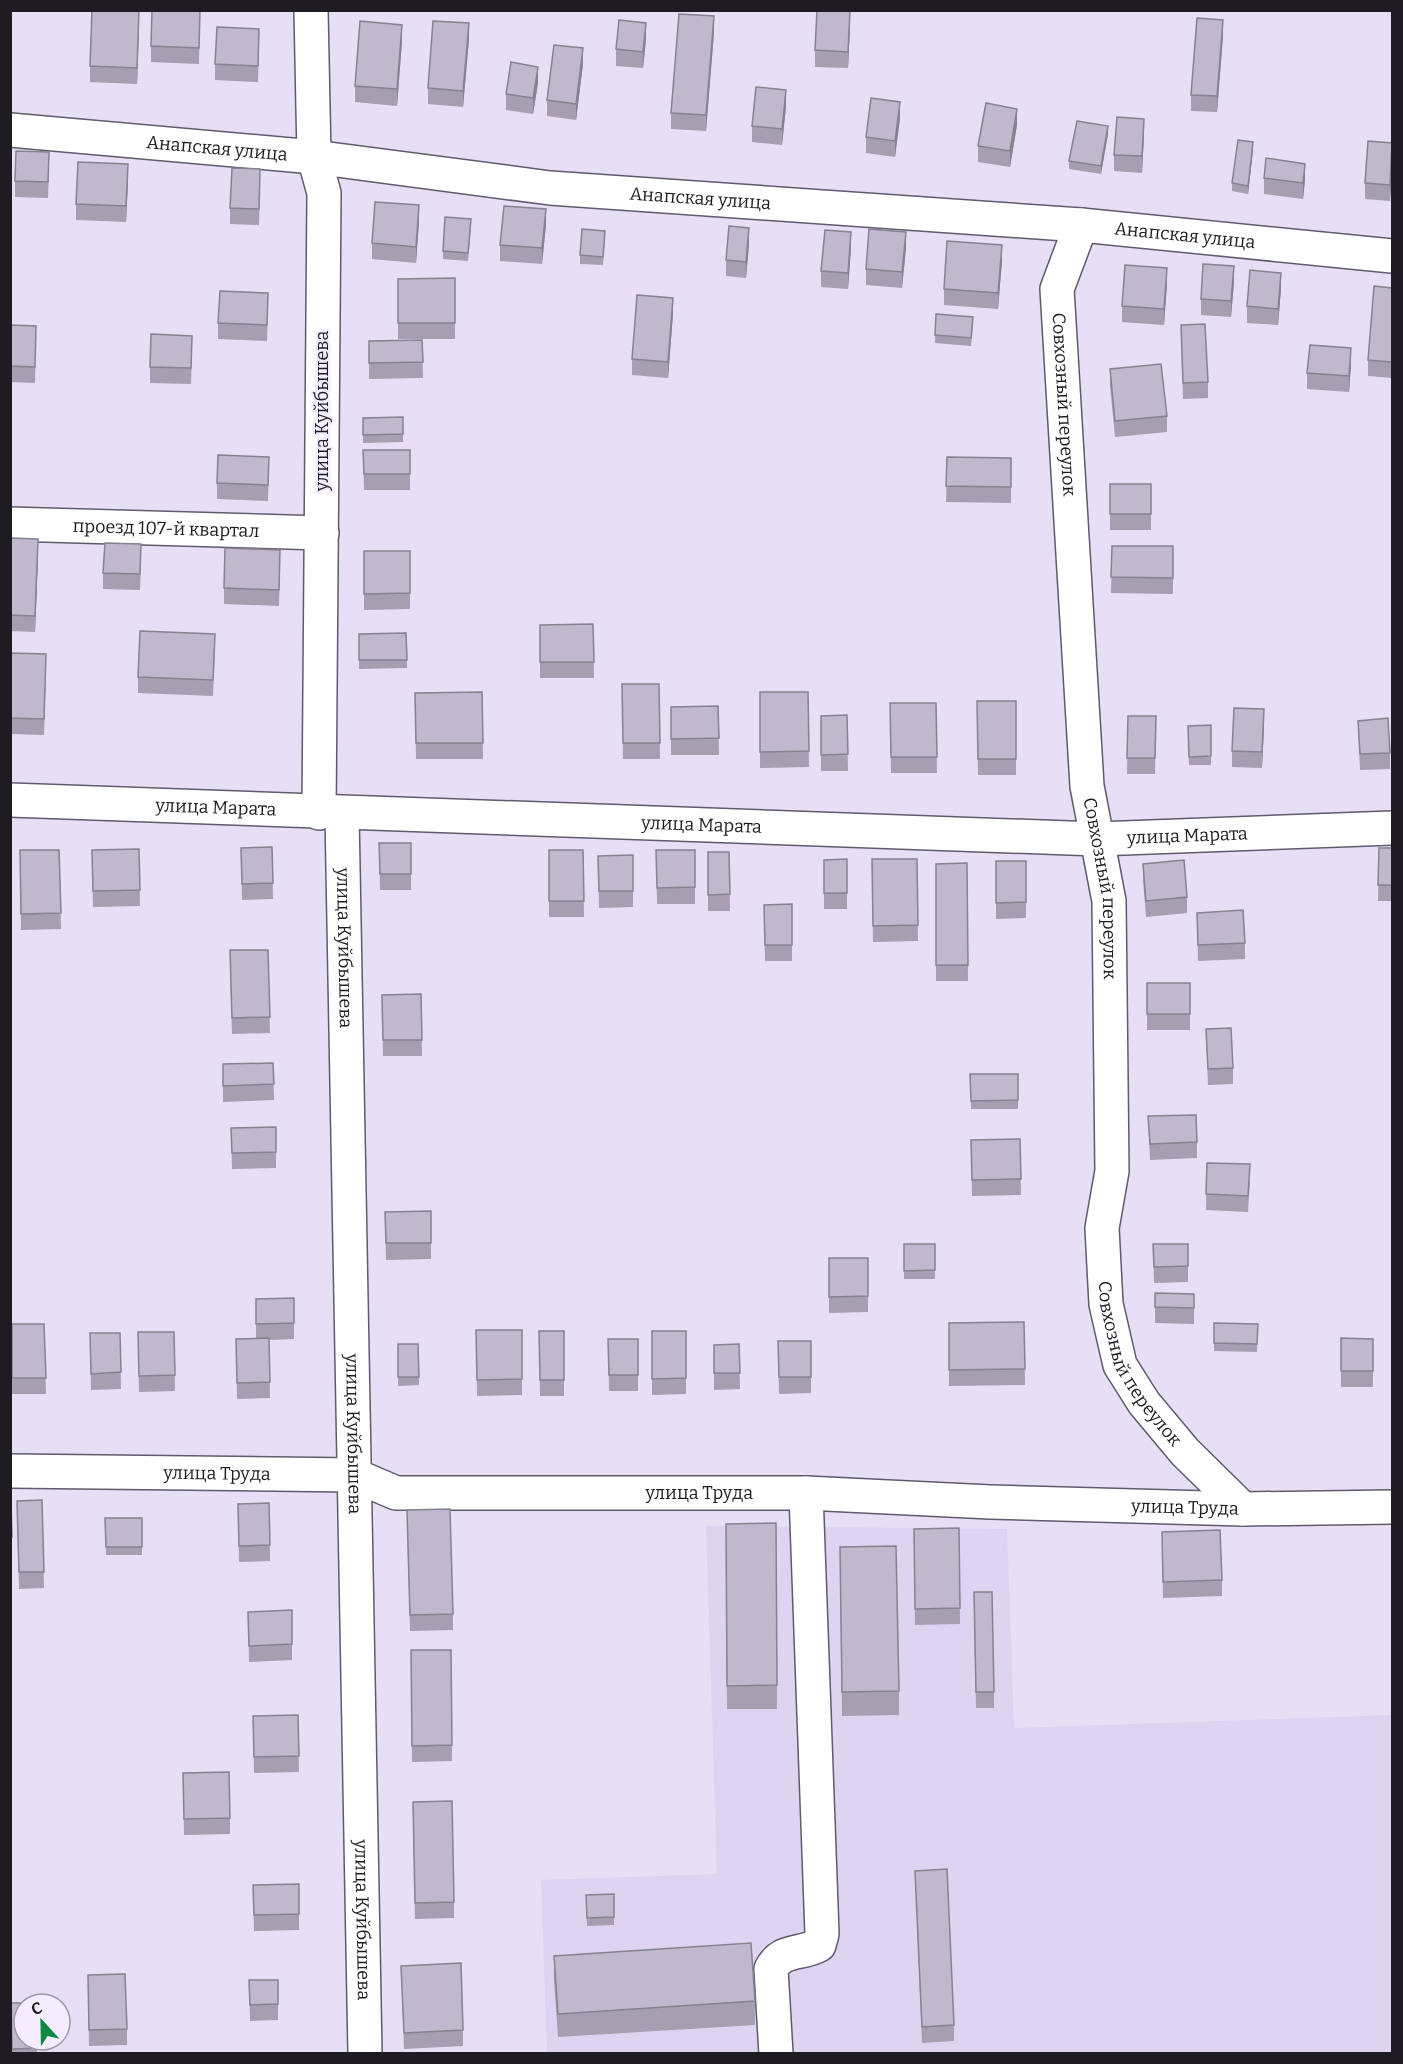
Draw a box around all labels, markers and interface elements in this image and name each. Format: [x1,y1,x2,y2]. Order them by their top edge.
street label: Анапская улица [146,131,289,166]
street label: Анапская улица [629,183,772,214]
street label: Анапская улица [1113,217,1257,253]
street label: Совхозный переулок [1047,312,1081,497]
street label: улица Куйбышева [311,331,333,492]
street label: проезд 107-й квартал [72,515,260,542]
street label: улица Марата [154,794,277,821]
street label: Совхозный переулок [1078,796,1121,980]
street label: улица Марата [640,812,762,838]
street label: улица Марата [1125,822,1248,849]
street label: улица Куйбышева [332,866,357,1029]
street label: Совхозный переулок [1094,1280,1187,1451]
street label: улица Куйбышева [341,1352,366,1515]
street label: улица Труда [162,1462,271,1485]
street label: улица Труда [645,1482,753,1504]
street label: улица Труда [1130,1495,1239,1520]
street label: улица Куйбышева [350,1838,375,2001]
north arrow [12,1992,72,2052]
text: С [28,1998,45,2019]

